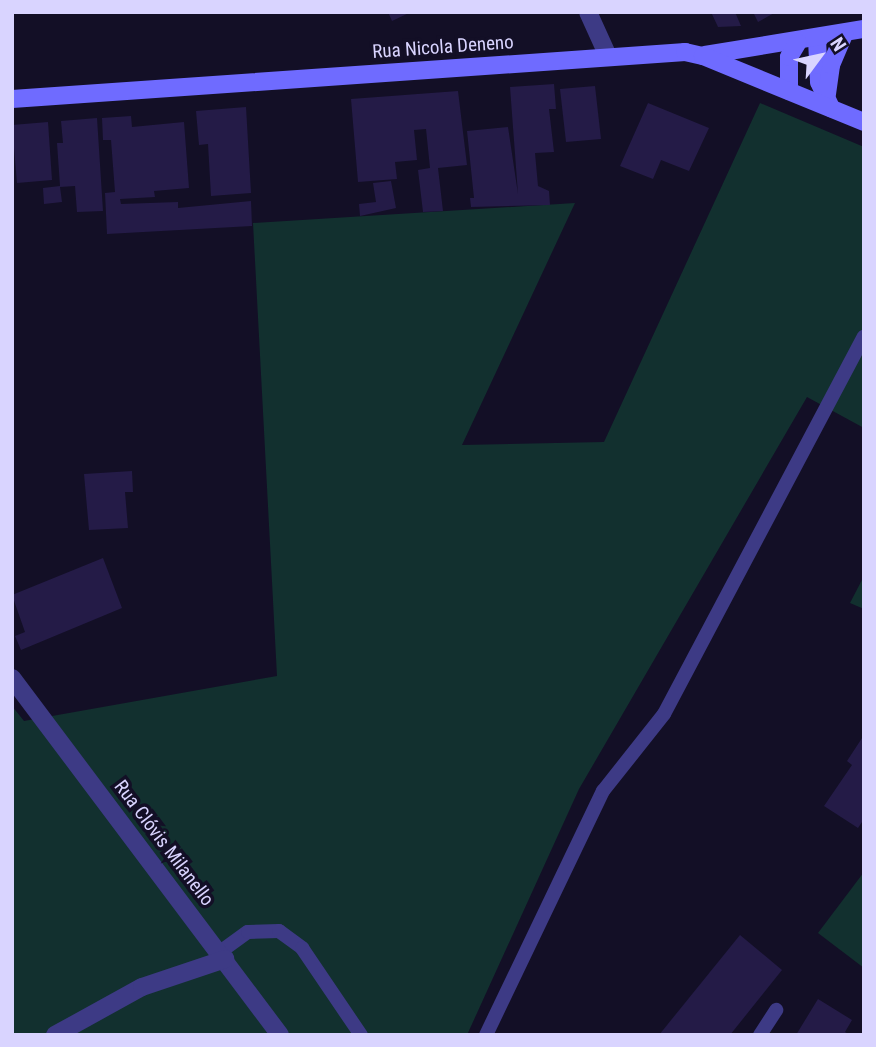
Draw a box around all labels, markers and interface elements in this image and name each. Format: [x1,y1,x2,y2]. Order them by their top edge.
north arrow [785,21,855,91]
street label: Rua Nicola Deneno [372,31,514,63]
text: N [825,33,851,55]
street label: Rua Clóvis Milanello [109,776,219,910]

